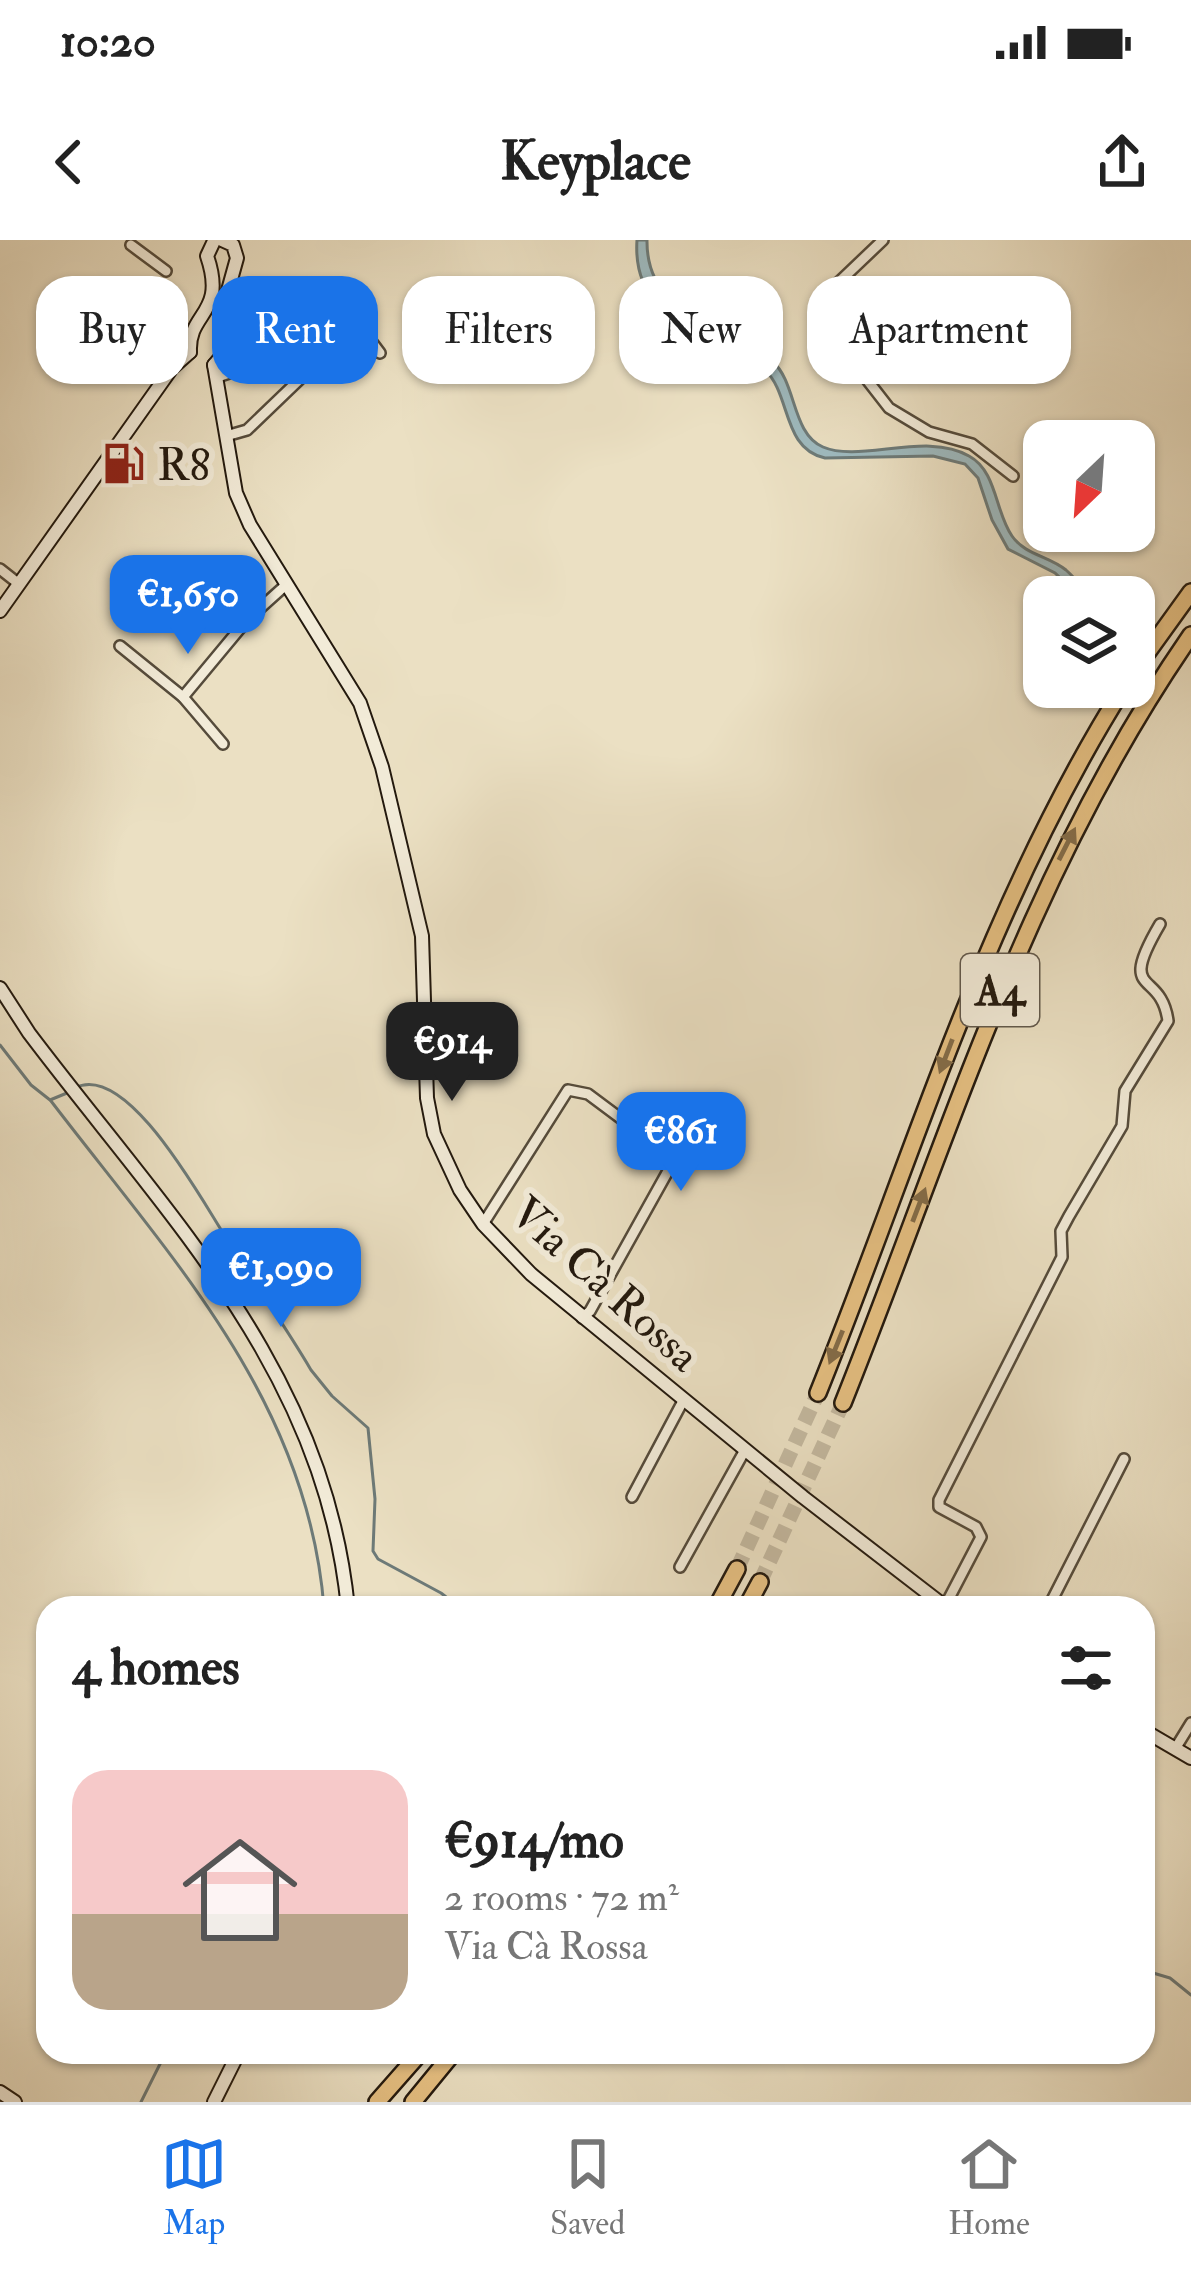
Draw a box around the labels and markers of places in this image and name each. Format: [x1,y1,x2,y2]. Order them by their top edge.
place label: R8 [157,438,210,494]
fuel station icon: R8 [100,441,146,487]
pin: €1,650 [90,555,286,657]
pin: €914 [381,1002,523,1104]
pin: €861 [610,1092,752,1194]
pin: €1,090 [183,1228,379,1330]

